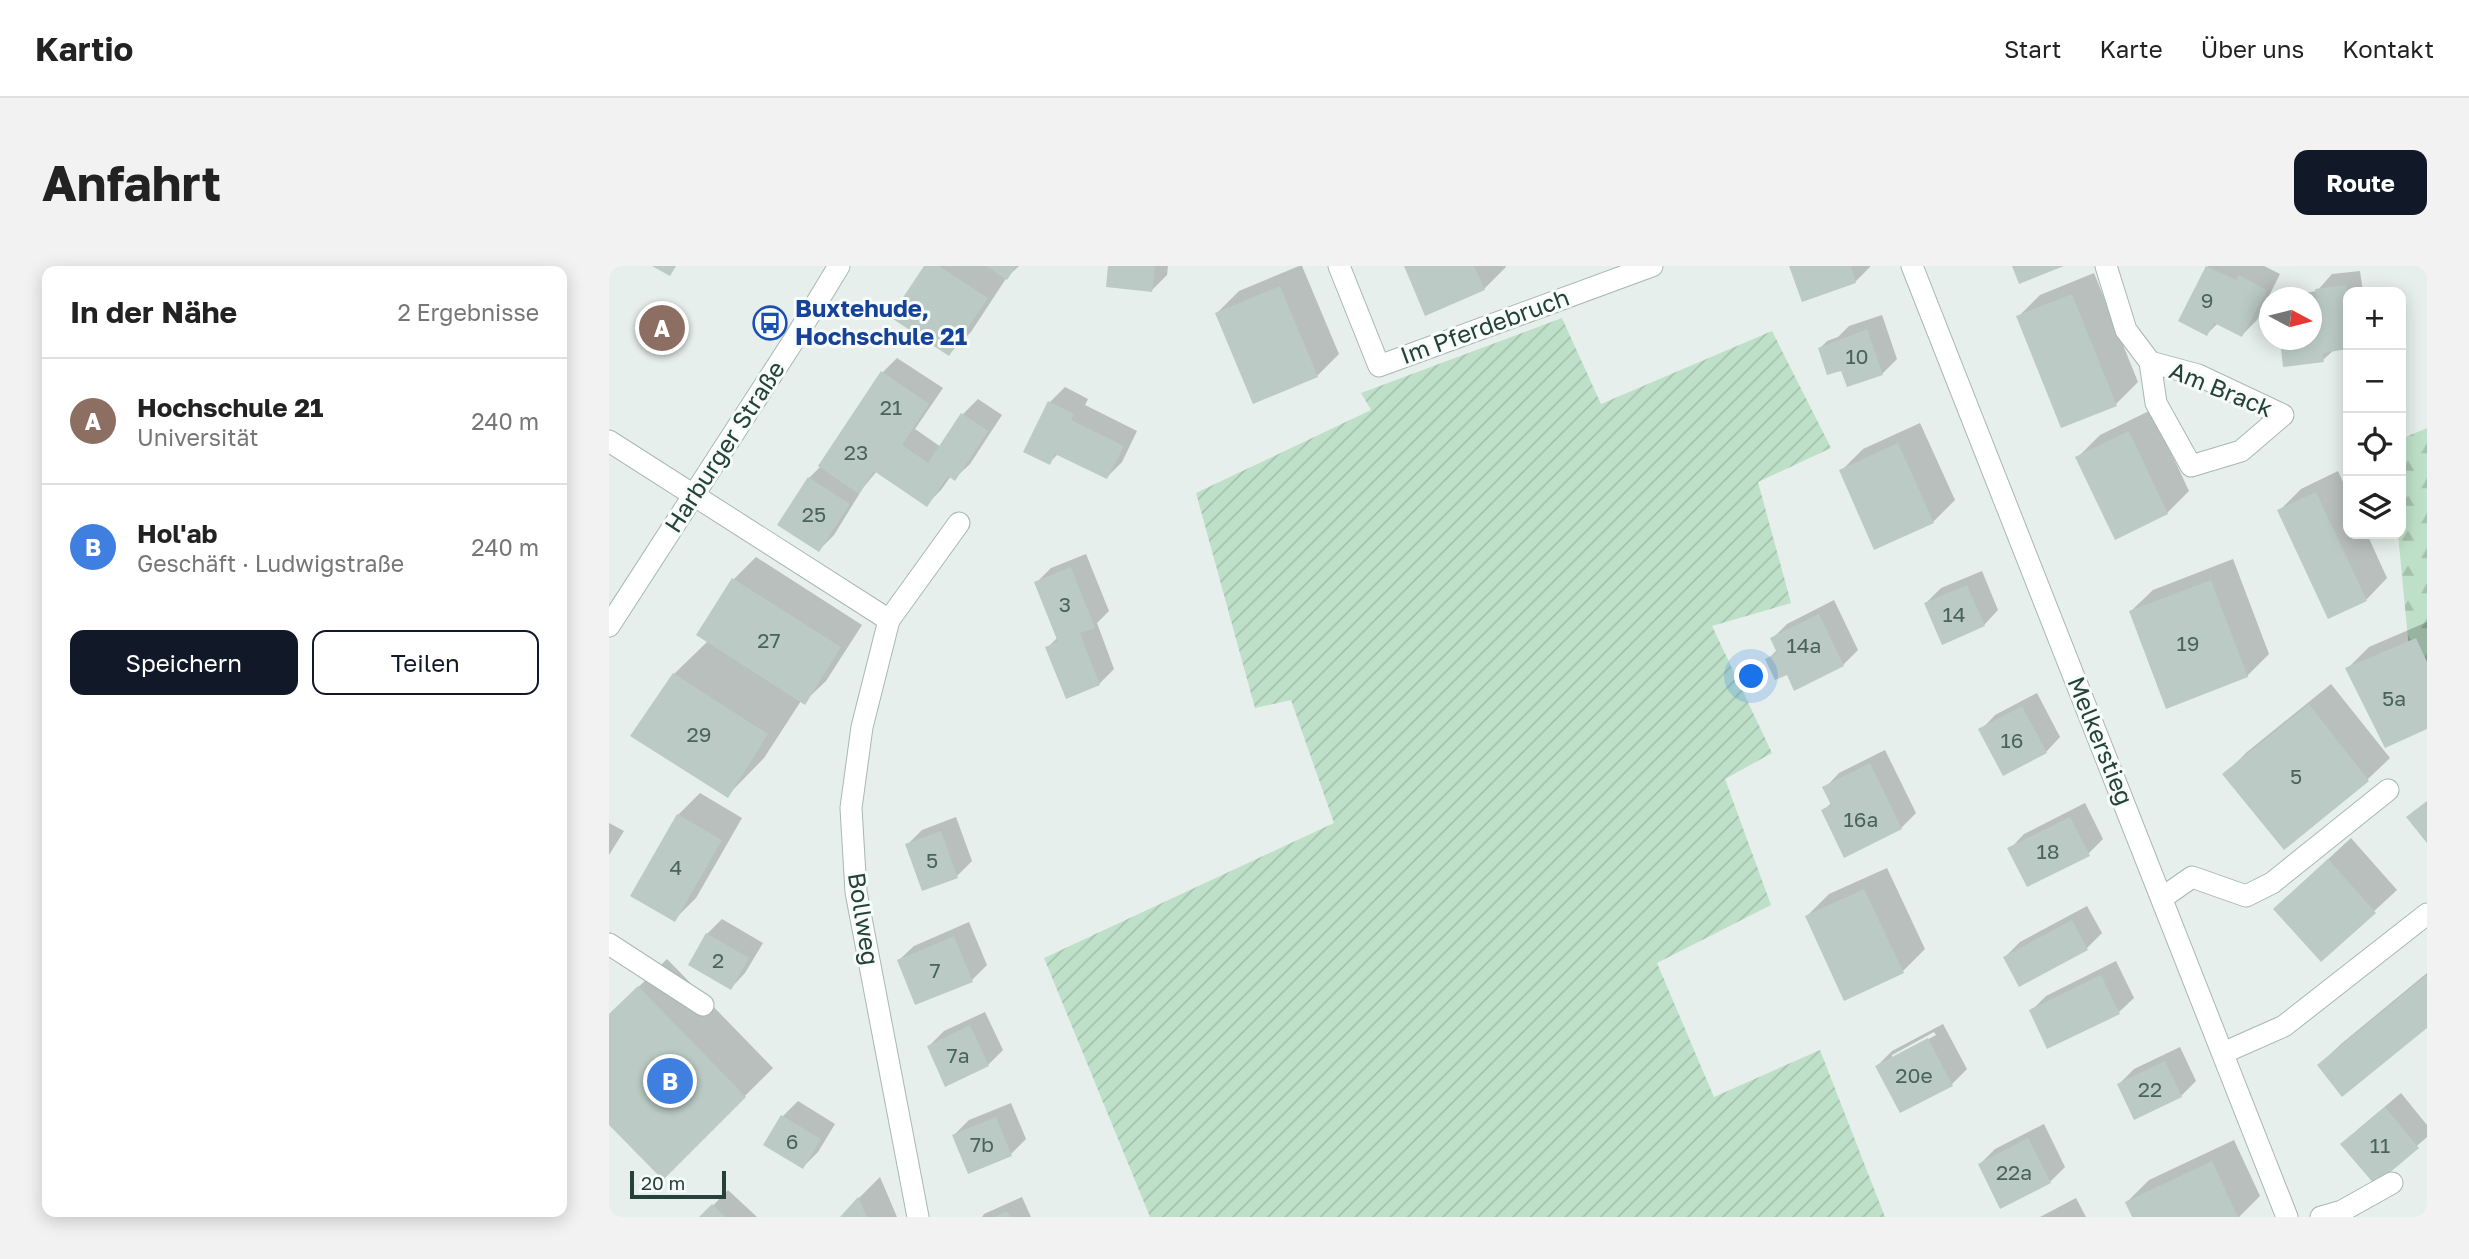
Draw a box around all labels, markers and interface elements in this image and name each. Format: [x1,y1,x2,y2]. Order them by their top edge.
text: Kartio [35,29,133,68]
text: Start [2004,34,2061,63]
text: Karte [2099,34,2163,63]
text: Über uns [2201,34,2304,63]
text: Kontakt [2342,34,2434,63]
button: Route [2294,150,2427,215]
text: Anfahrt [42,153,221,212]
street label: Im Pferdebruch [1396,282,1573,370]
house number: 9 [2201,287,2213,313]
north arrow [2259,287,2322,350]
map controls [2343,287,2406,539]
button: + [2343,287,2406,350]
place label: Buxtehude, Hochschule 21 [795,293,967,350]
text: In der Nähe [70,294,237,330]
text: 2 Ergebnisse [397,298,539,326]
pin: A [639,302,685,354]
bus stop icon: Buxtehude, Hochschule 21 [751,304,789,342]
house number: 10 [1845,343,1869,369]
button: − [2343,350,2406,413]
street label: Harburger Straße [657,355,790,537]
street label: Am Brack [2166,355,2277,422]
text: Hochschule 21 [137,392,323,423]
house number: 21 [880,394,902,420]
text: A [85,407,101,435]
text: 240 m [471,407,539,435]
button: locate [2343,413,2406,476]
text: Universität [137,423,258,451]
house number: 23 [844,439,868,465]
button: layers [2343,476,2406,539]
house number: 25 [802,501,826,527]
text: Hol'ab [137,518,218,549]
text: B [85,533,101,561]
text: 240 m [471,533,539,561]
text: Geschäft · Ludwigstraße [137,549,404,577]
house number: 3 [1059,591,1071,617]
house number: 14 [1943,601,1966,627]
house number: 27 [757,627,781,653]
button: Speichern [70,630,298,695]
button: Teilen [312,630,539,695]
house number: 19 [2177,630,2199,656]
house number: 14a [1787,632,1821,658]
your location [1734,659,1768,693]
street label: Melkerstieg [2062,672,2140,809]
house number: 5a [2382,685,2406,711]
house number: 29 [687,721,711,747]
house number: 16 [2001,727,2023,753]
house number: 5 [2290,763,2302,789]
house number: 16a [1844,806,1878,832]
house number: 18 [2037,838,2060,864]
house number: 5 [926,847,938,873]
house number: 4 [670,854,682,880]
street label: Bollweg [843,870,886,967]
house number: 2 [712,947,724,973]
house number: 7 [929,957,941,983]
house number: 7a [947,1042,970,1068]
pin: B [647,1055,693,1107]
house number: 20e [1895,1062,1933,1088]
house number: 22 [2138,1076,2162,1102]
house number: 6 [786,1128,798,1154]
house number: 7b [970,1131,994,1157]
house number: 11 [2370,1132,2390,1158]
house number: 22a [1996,1159,2032,1185]
scale bar [630,1168,726,1200]
text: 20 m [641,1171,685,1194]

